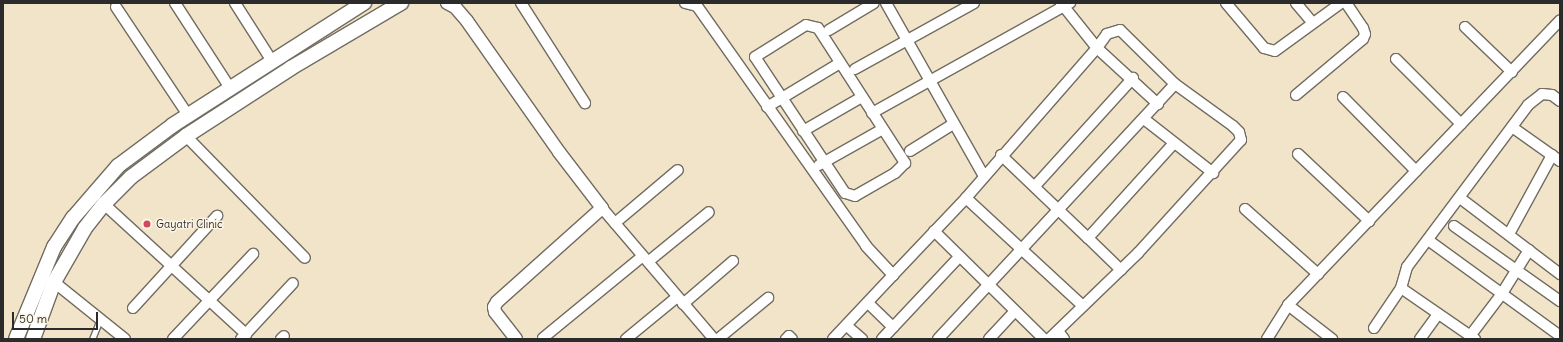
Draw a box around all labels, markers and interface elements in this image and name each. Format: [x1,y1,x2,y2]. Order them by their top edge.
place label: Gayatri Clinic [156,217,223,231]
marker: Gayatri Clinic [141,218,153,230]
scale bar [14,304,100,330]
text: 50 m [19,311,47,326]

